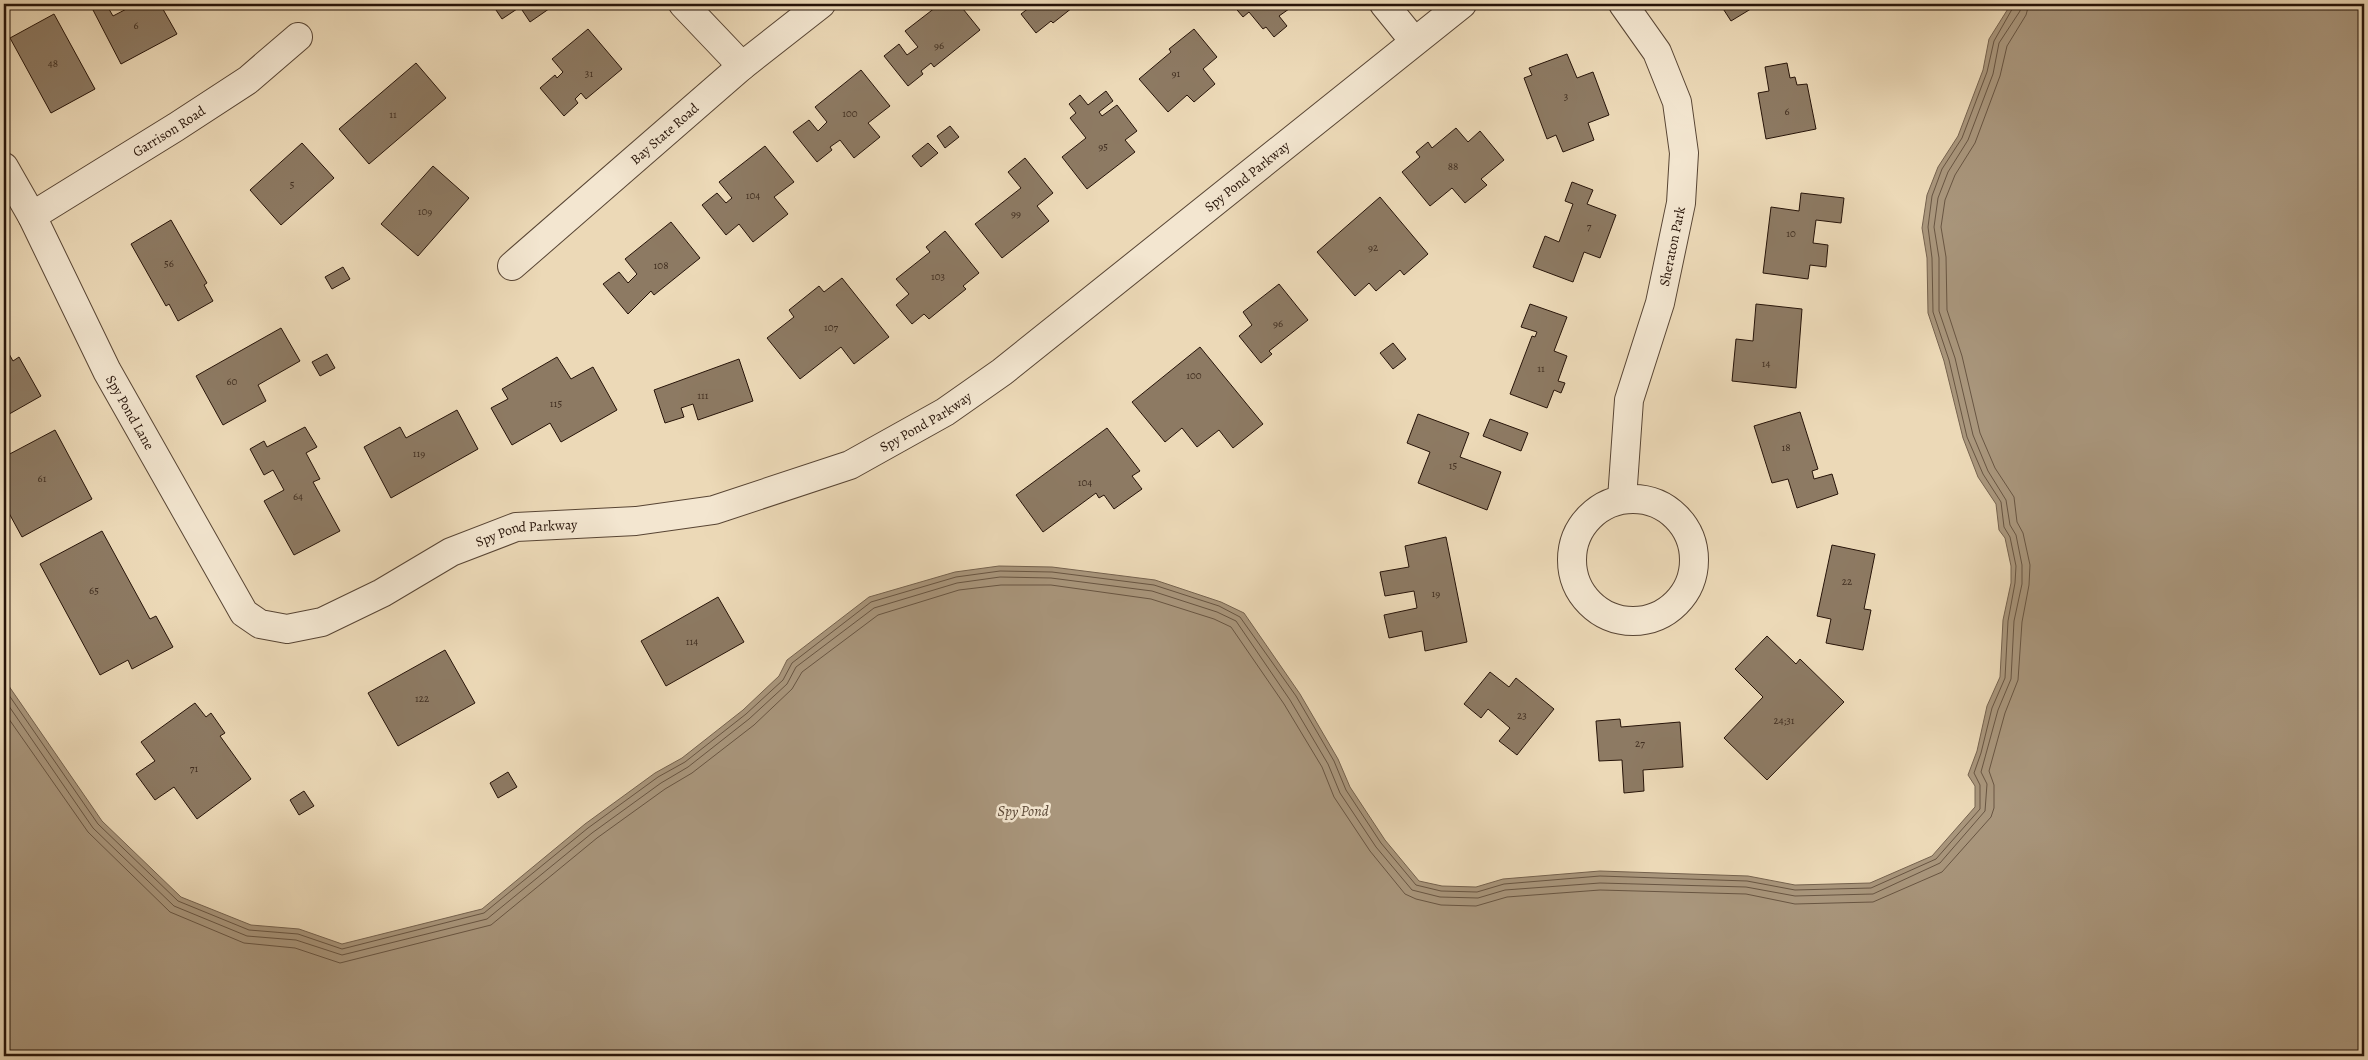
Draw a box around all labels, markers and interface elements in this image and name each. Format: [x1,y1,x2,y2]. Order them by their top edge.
house number: 6 [133,18,139,33]
house number: 96 [934,38,944,53]
house number: 48 [48,56,58,71]
house number: 31 [585,66,593,81]
house number: 91 [1172,66,1181,81]
house number: 3 [1564,89,1568,104]
street label: Bay State Road [626,98,703,169]
street label: Garrison Road [129,101,209,161]
house number: 6 [1784,104,1790,119]
house number: 100 [842,106,858,121]
house number: 11 [389,107,397,122]
street label: Spy Pond Parkway [1200,136,1294,216]
house number: 95 [1098,139,1108,154]
house number: 88 [1448,159,1458,174]
house number: 5 [290,177,295,192]
house number: 104 [746,188,760,203]
house number: 109 [418,204,432,219]
street label: Sheraton Park [1654,205,1690,288]
house number: 99 [1011,206,1021,221]
house number: 7 [1587,219,1592,234]
house number: 10 [1786,226,1796,241]
house number: 92 [1368,240,1378,255]
house number: 56 [164,256,174,271]
house number: 108 [654,258,668,273]
house number: 103 [931,269,945,284]
house number: 96 [1273,316,1283,331]
house number: 107 [824,320,838,335]
house number: 14 [1762,356,1770,371]
house number: 11 [1537,361,1545,376]
house number: 100 [1186,368,1202,383]
street label: Spy Pond Lane [102,371,159,453]
house number: 60 [227,374,238,389]
street label: Spy Pond Parkway [876,386,976,456]
house number: 111 [697,388,709,403]
house number: 115 [550,396,562,411]
house number: 18 [1781,440,1791,455]
house number: 119 [413,446,425,461]
house number: 15 [1449,458,1458,473]
house number: 61 [38,471,47,486]
house number: 104 [1078,475,1092,490]
house number: 64 [293,489,303,504]
street label: Spy Pond Parkway [473,514,578,551]
house number: 22 [1842,574,1852,589]
house number: 65 [89,583,99,598]
house number: 19 [1432,586,1440,601]
house number: 114 [686,634,698,649]
house number: 122 [415,691,429,706]
house number: 23 [1517,708,1527,723]
house number: 24;31 [1773,713,1795,728]
house number: 27 [1635,736,1645,751]
house number: 71 [190,761,198,776]
water label: Spy Pond [997,801,1049,821]

